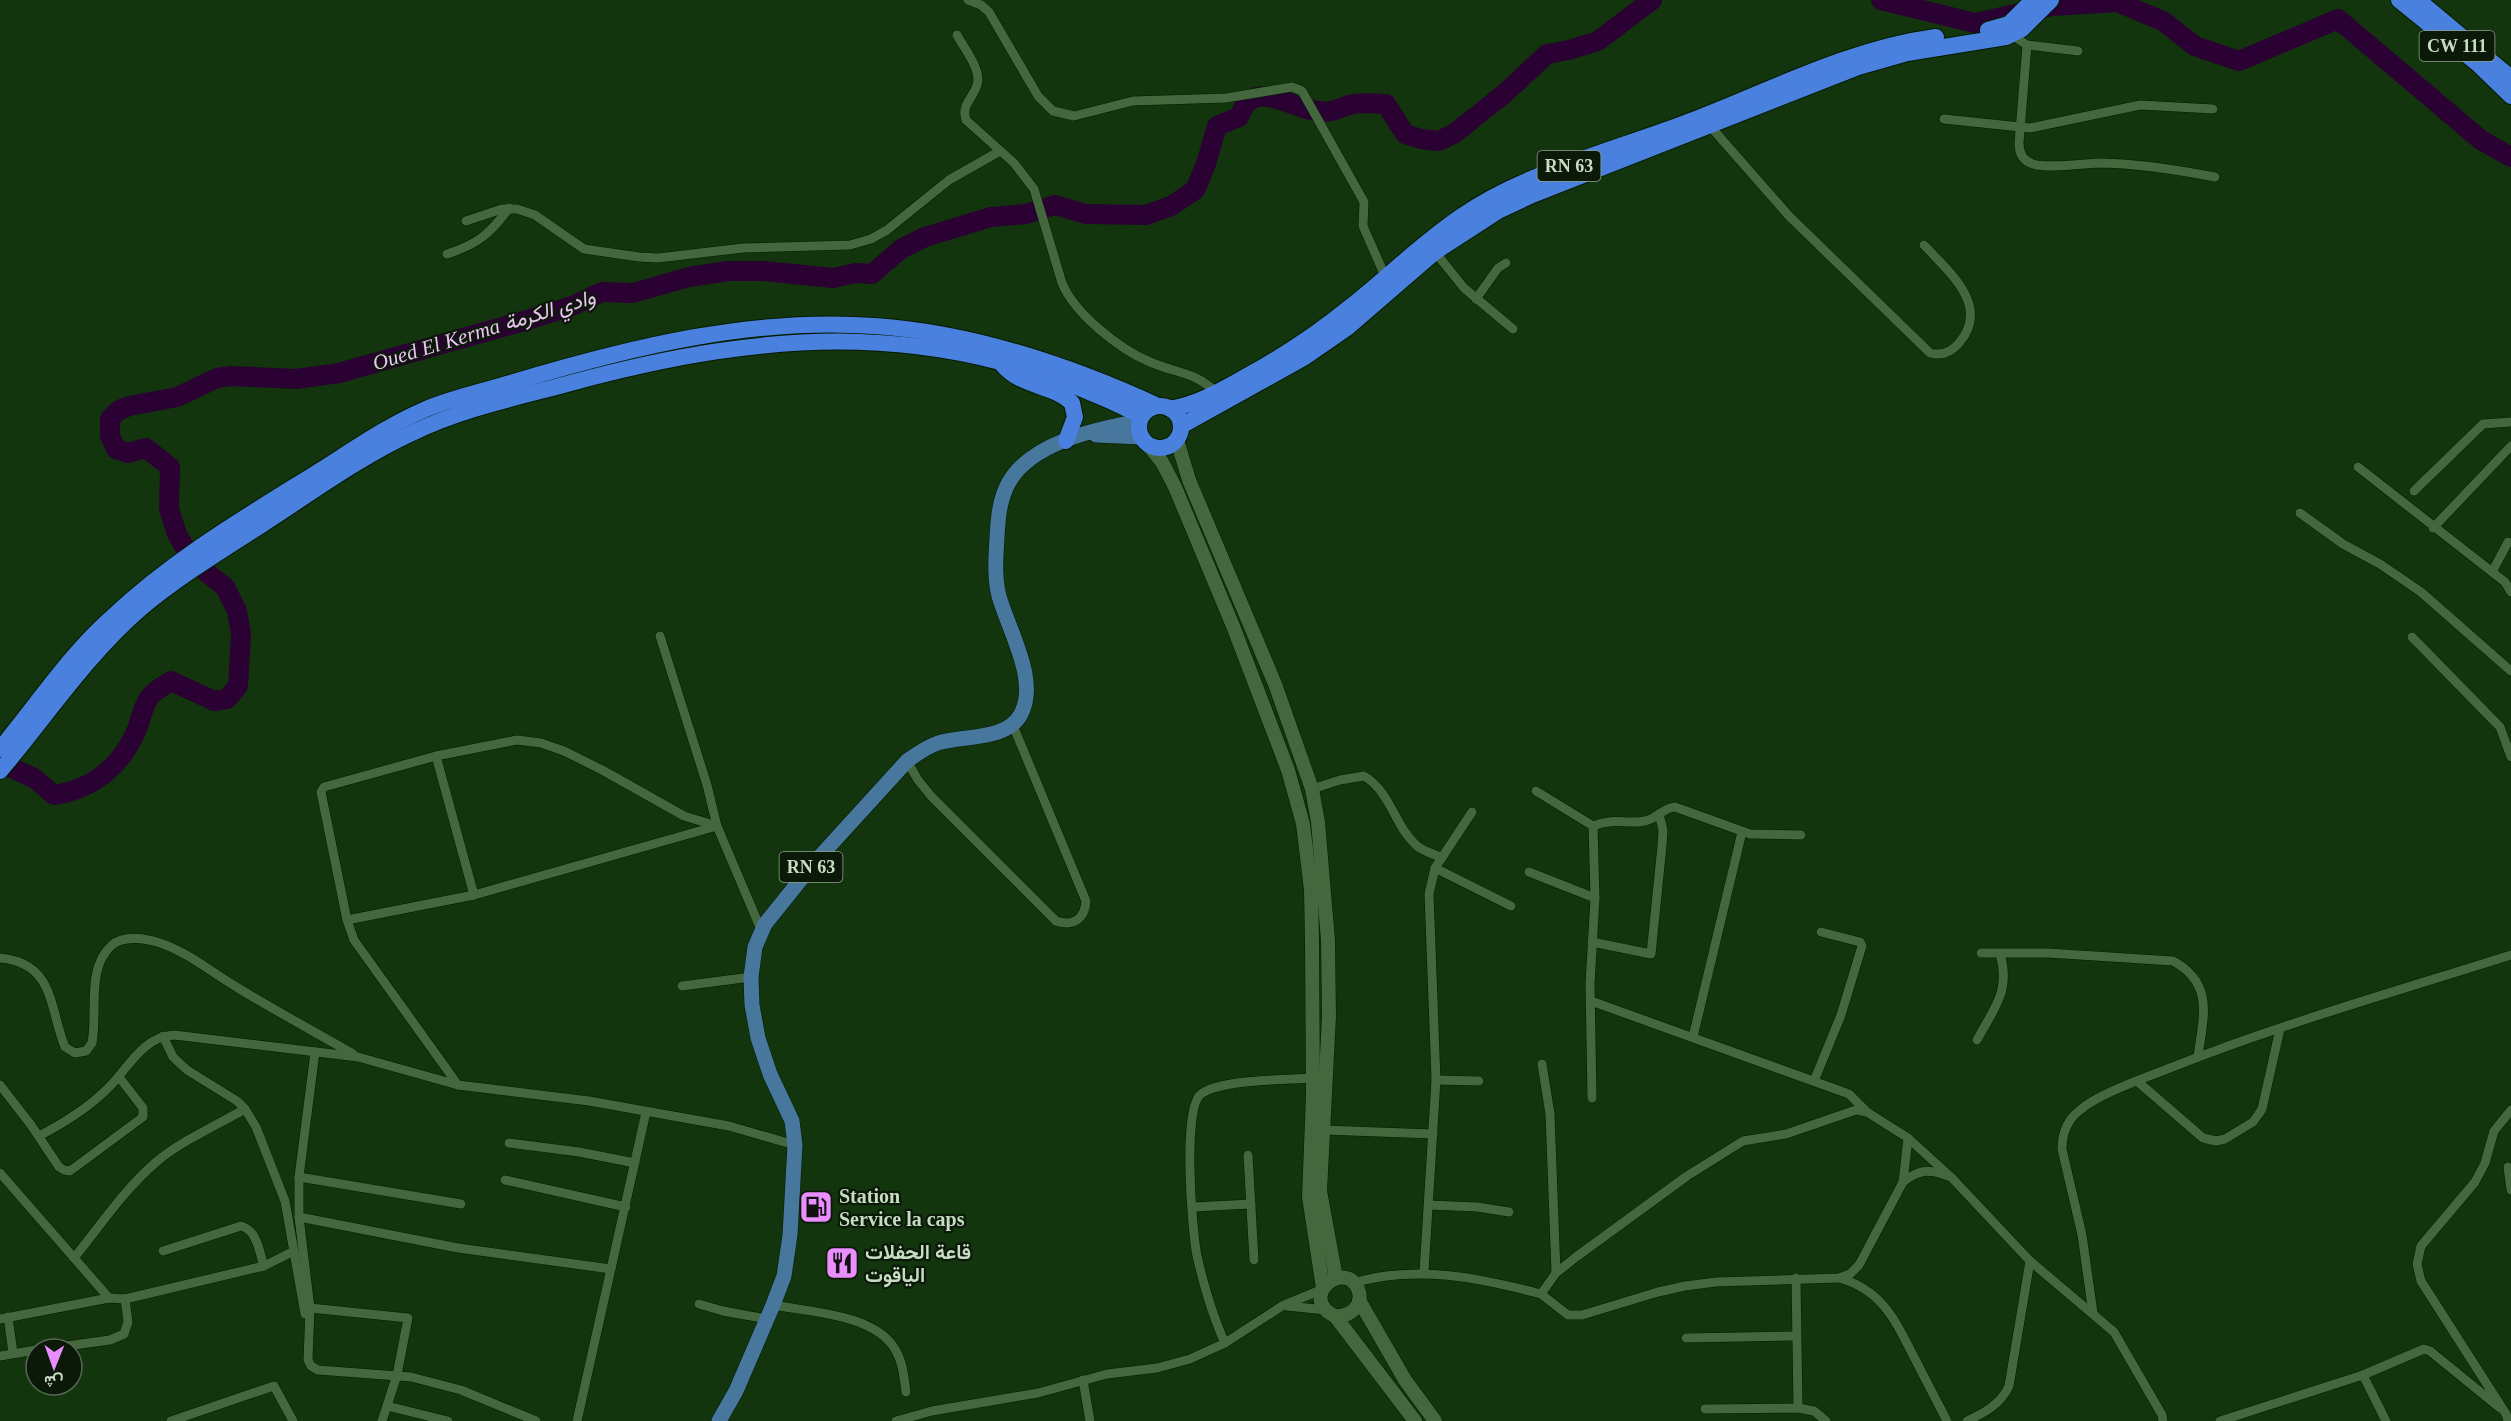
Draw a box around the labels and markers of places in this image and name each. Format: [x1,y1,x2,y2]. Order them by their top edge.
place label: Station Service la caps [839,1185,965,1231]
fuel station icon: Station Service la caps [798,1189,834,1225]
place label: قاعة الحفلات الياقوت [865,1241,971,1288]
restaurant icon: قاعة الحفلات الياقوت [824,1245,860,1281]

